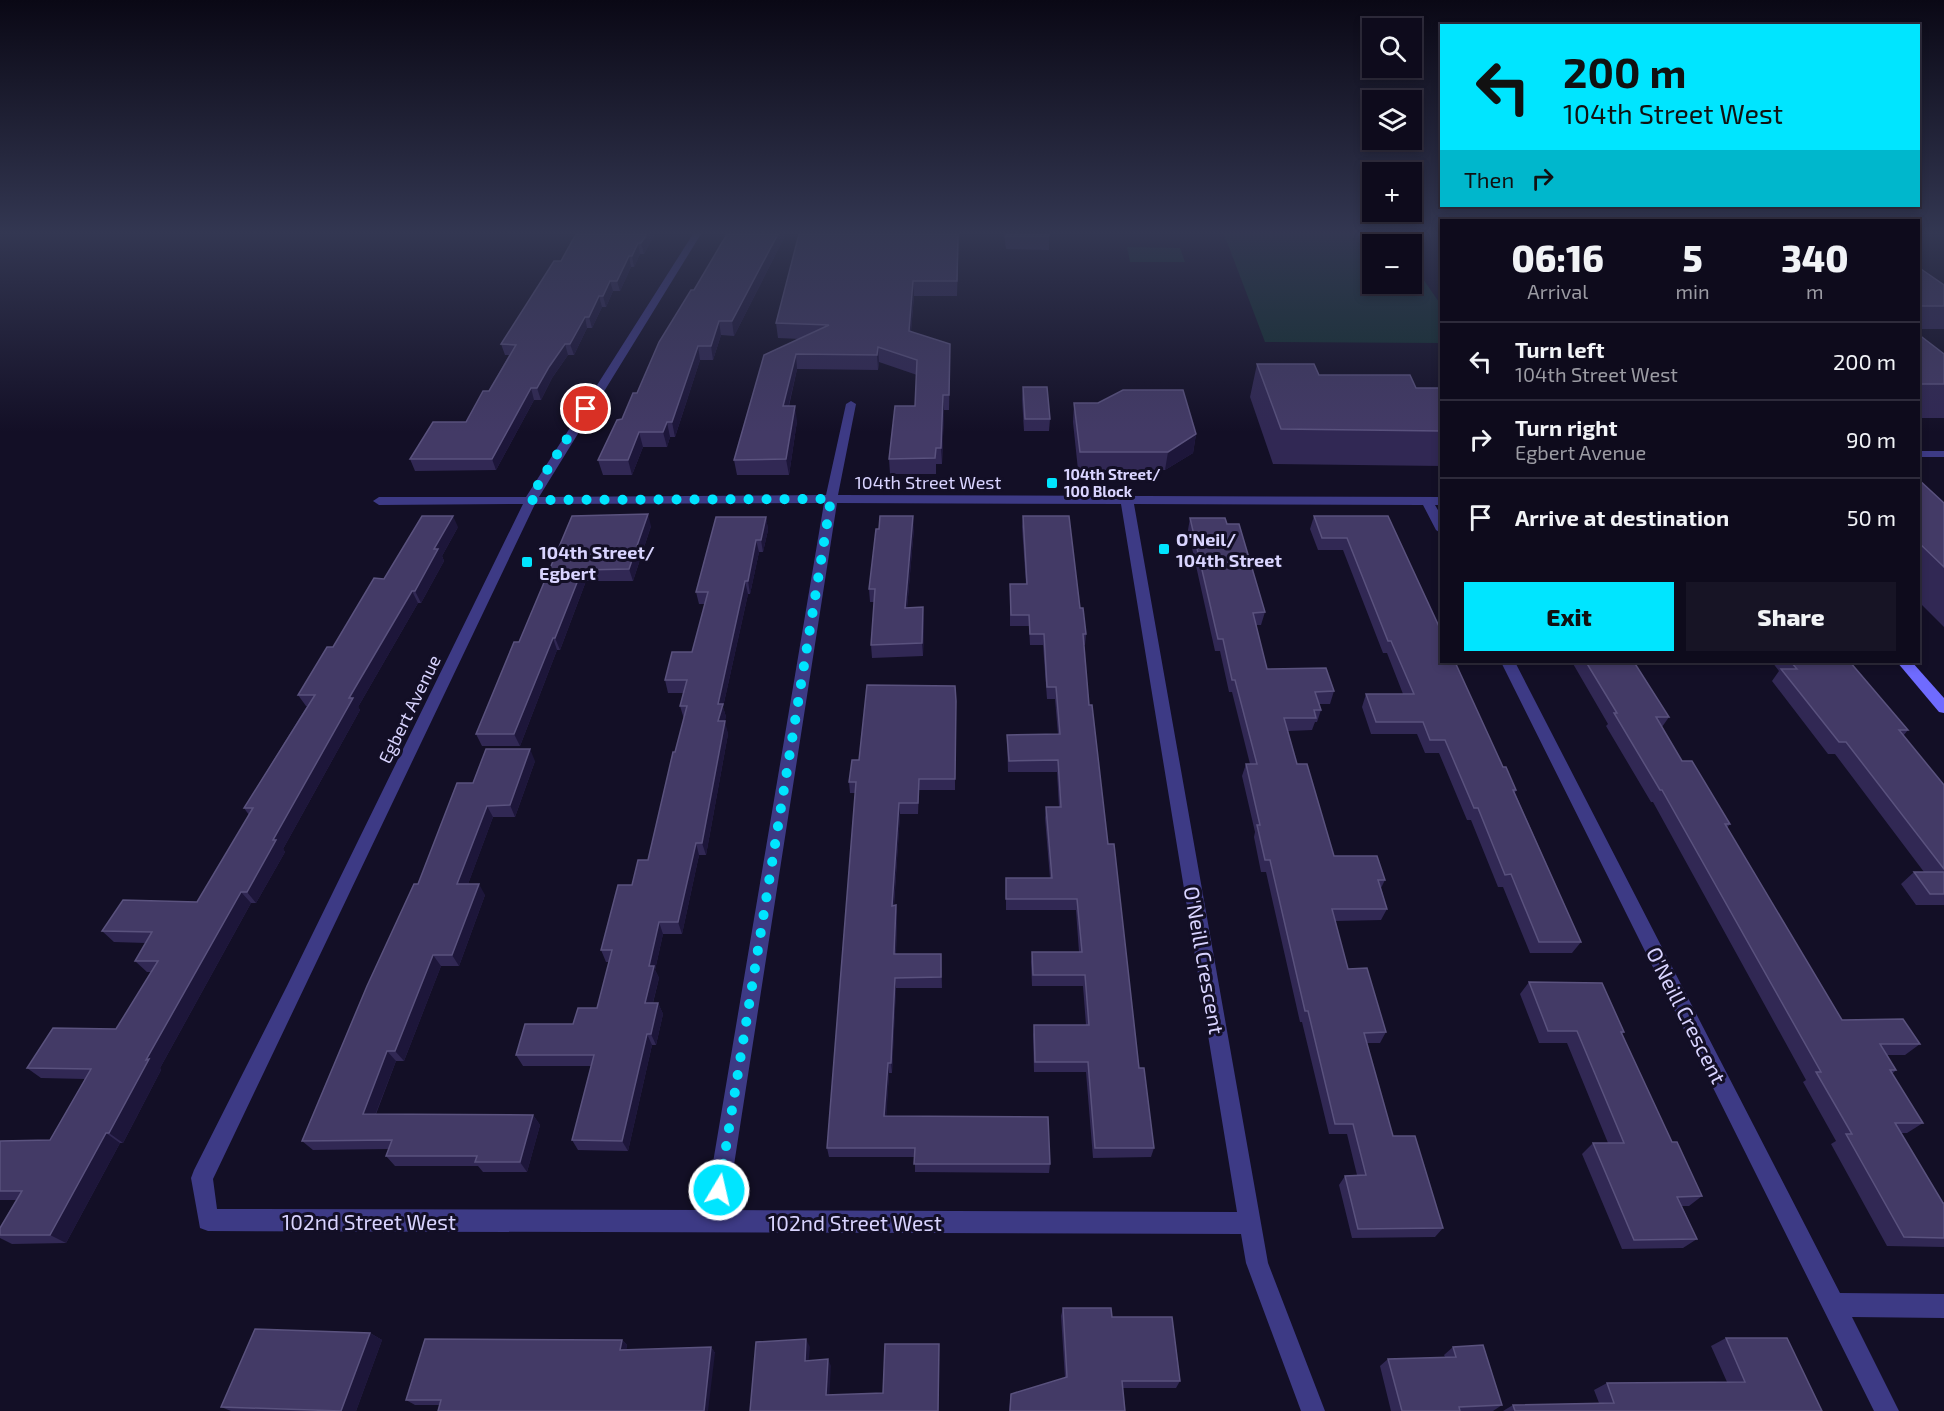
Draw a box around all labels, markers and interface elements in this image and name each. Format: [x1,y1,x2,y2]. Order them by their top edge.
map controls [1362,18,1422,294]
button: search [1362,18,1422,78]
text: 200 m [1563,46,1686,96]
icon: left [1464,48,1542,126]
button: layers [1362,90,1422,150]
text: 104th Street West [1563,97,1783,129]
button: + [1362,162,1422,222]
icon: right [1526,162,1559,195]
text: Then [1464,166,1514,192]
button: − [1362,234,1422,294]
text: 06:16 [1512,236,1604,279]
text: 5 [1682,236,1703,279]
text: 340 [1781,236,1848,279]
text: Arrival [1527,279,1588,303]
text: min [1675,279,1710,303]
text: m [1806,279,1824,303]
text: Turn left [1515,336,1604,362]
icon: left [1464,345,1497,378]
text: 200 m [1833,348,1896,374]
text: 104th Street West [1515,362,1678,386]
pin [560,383,611,434]
icon: arrive [569,392,602,425]
text: Turn right [1515,414,1617,440]
icon: right [1464,423,1497,456]
text: 90 m [1846,426,1896,452]
text: Egbert Avenue [1515,440,1646,464]
place label: 104th Street/ 100 Block [1064,465,1160,500]
street label: 104th Street West [855,471,1001,493]
marker: 104th Street/ 100 Block [1045,476,1059,490]
icon: arrive [1464,501,1497,534]
text: Arrive at destination [1515,504,1729,530]
text: 50 m [1847,504,1896,530]
place label: O'Neil/ 104th Street [1176,528,1282,571]
place label: 104th Street/ Egbert [539,541,655,584]
marker: O'Neil/ 104th Street [1157,542,1171,556]
marker: 104th Street/ Egbert [520,555,534,569]
button: Exit [1464,582,1674,651]
button: Share [1686,582,1896,651]
street label: Egbert Avenue [373,651,445,767]
street label: O'Neill Crescent [1180,884,1230,1036]
street label: O'Neill Crescent [1642,943,1732,1087]
position arrow [687,1158,751,1222]
street label: 102nd Street West [282,1209,456,1234]
street label: 102nd Street West [768,1210,942,1235]

